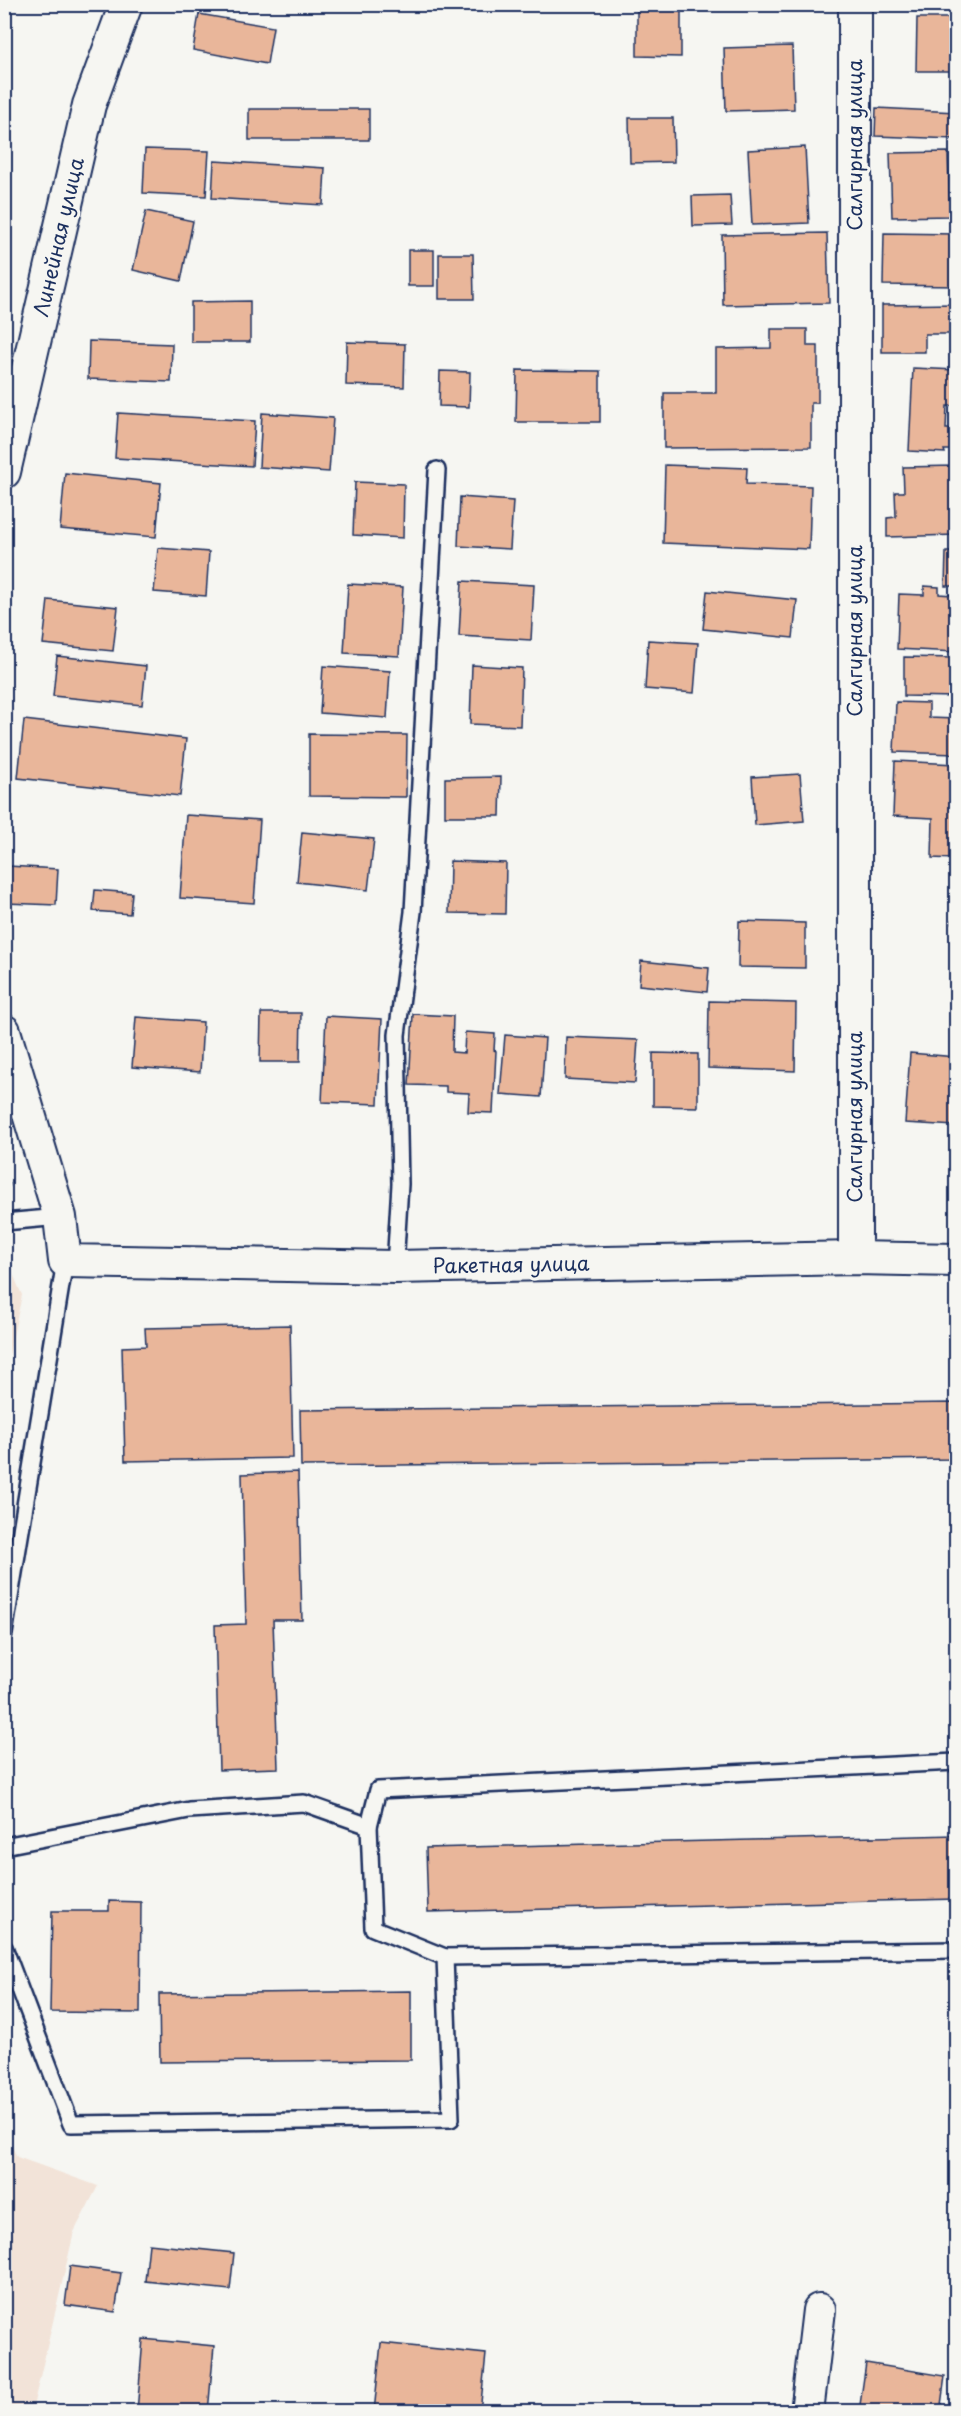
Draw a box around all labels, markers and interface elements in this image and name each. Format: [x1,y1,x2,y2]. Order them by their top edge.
street label: Салгирная улица [839,59,869,231]
street label: Линейная улица [25,154,91,319]
street label: Салгирная улица [839,545,869,717]
street label: Салгирная улица [839,1031,869,1203]
street label: Ракетная улица [432,1248,590,1280]

